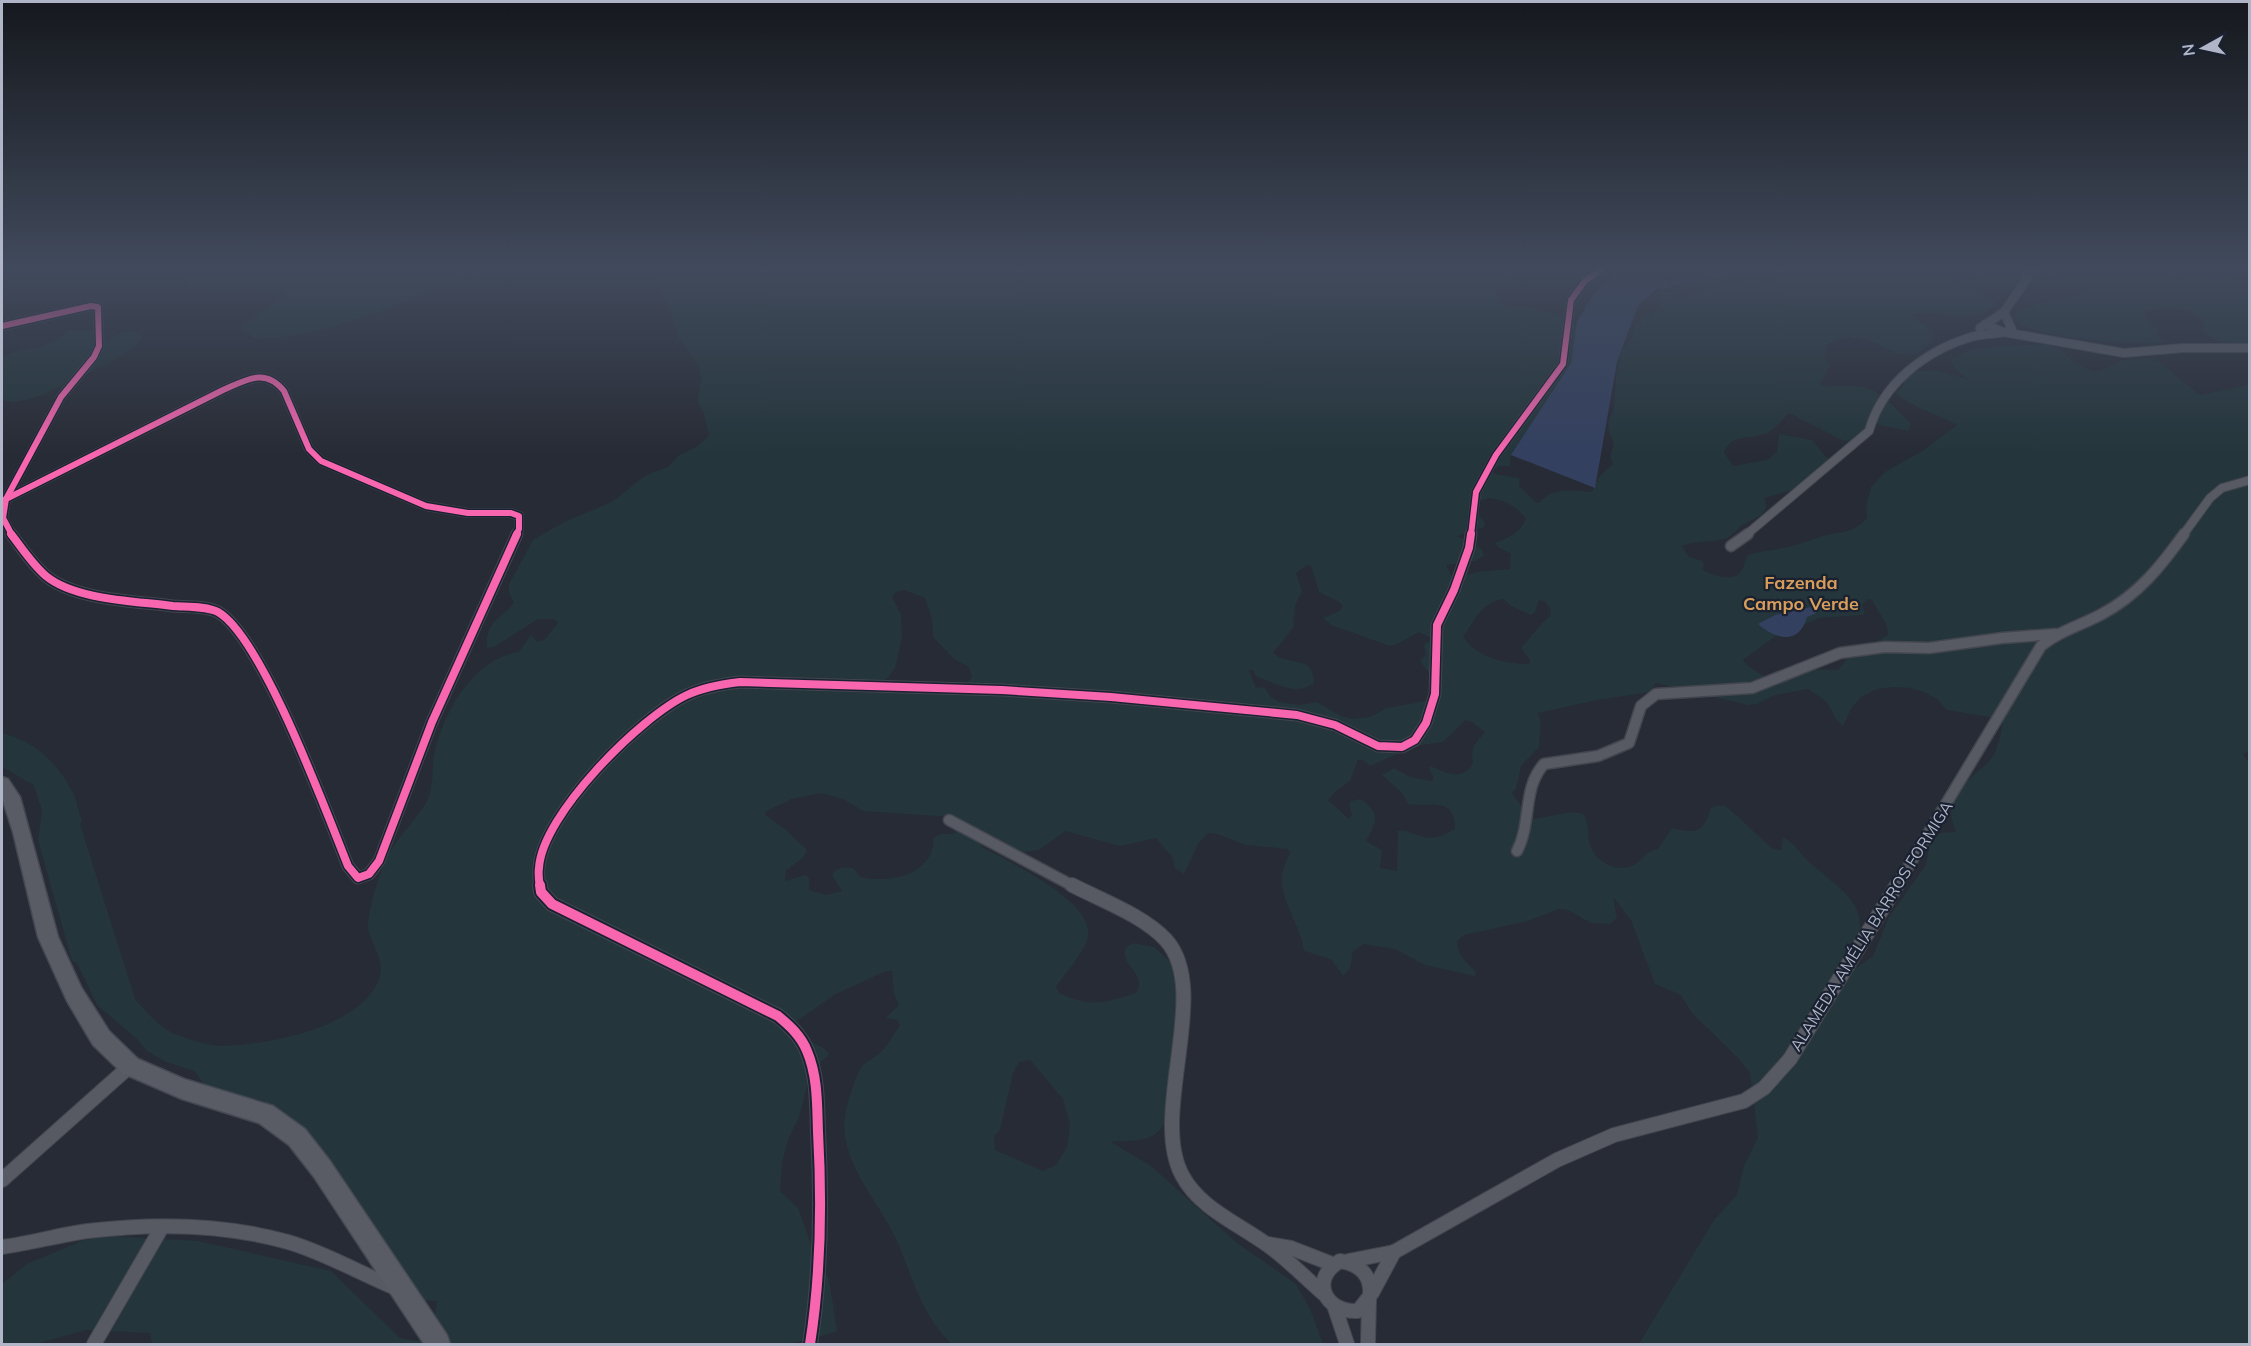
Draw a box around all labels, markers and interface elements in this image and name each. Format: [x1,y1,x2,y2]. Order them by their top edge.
north arrow [2173,18,2233,78]
text: N [2177,43,2199,57]
district label: Fazenda Campo Verde [1743,571,1859,615]
street label: ALAMEDA AMÉLIA BARROS FORMIGA [1785,797,1957,1055]

